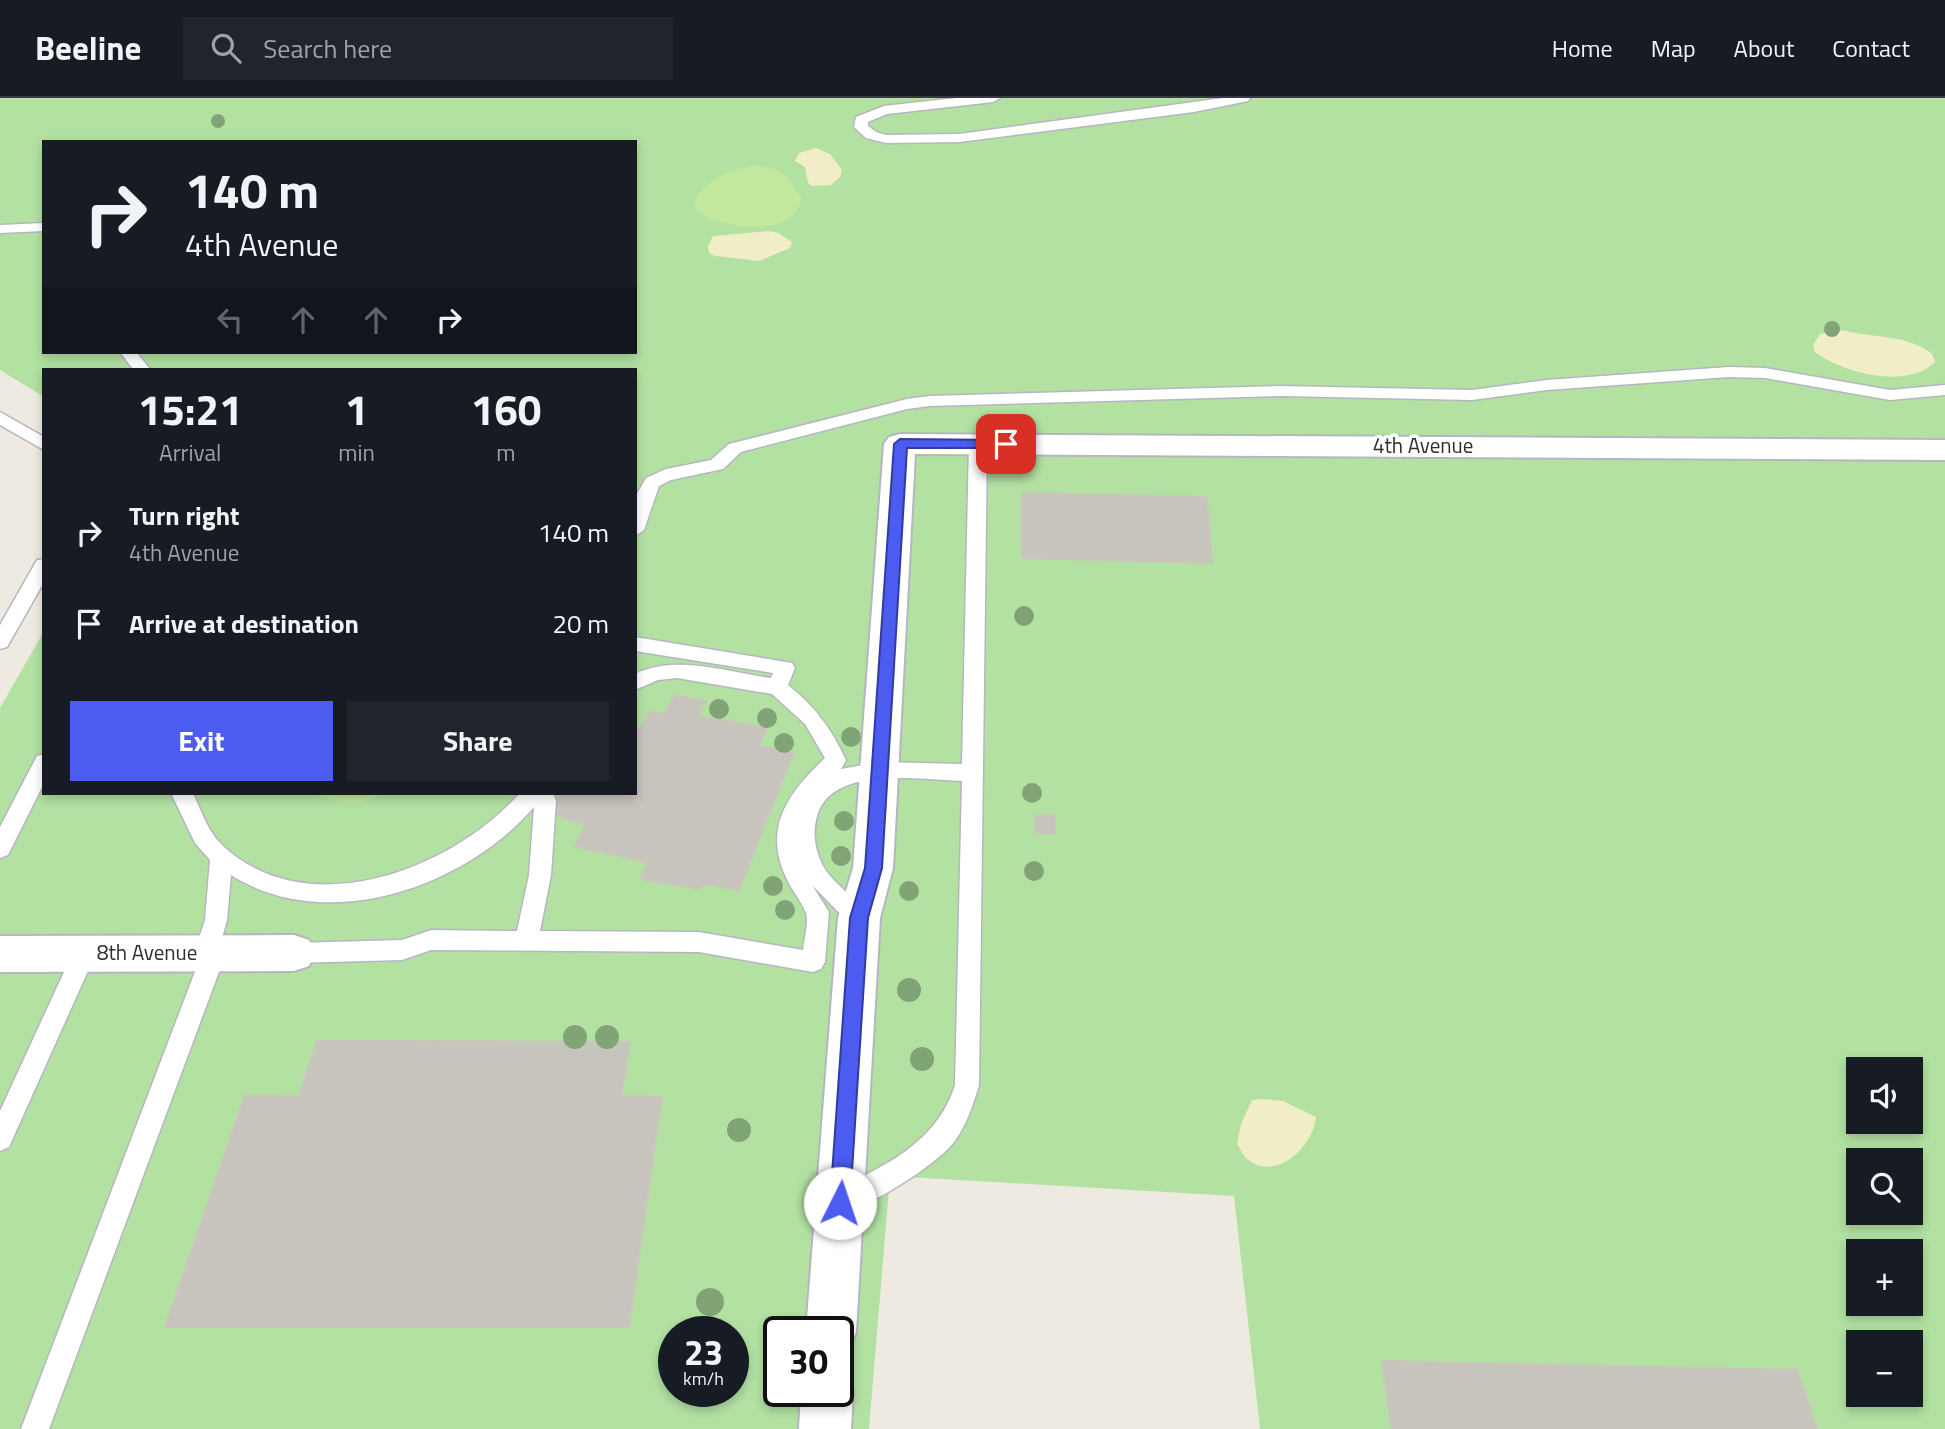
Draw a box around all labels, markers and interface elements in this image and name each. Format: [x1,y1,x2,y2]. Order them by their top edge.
search box [183,17,673,80]
text: Beeline [35,23,141,73]
icon: search [207,29,245,67]
text: Search here [263,29,392,68]
text: Home [1552,30,1613,66]
text: Map [1651,30,1696,66]
text: About [1734,30,1794,66]
text: Contact [1832,30,1910,66]
text: 140 m [185,152,319,227]
icon: right [70,168,161,259]
text: 4th Avenue [185,220,338,268]
icon: left [211,301,249,339]
icon: ahead [284,301,322,339]
icon: ahead [357,301,395,339]
icon: right [430,301,468,339]
text: 15:21 [138,377,243,441]
text: 1 [345,377,368,441]
text: 160 [471,377,541,441]
pin [976,414,1036,474]
icon: arrive [987,425,1025,463]
street label: 4th Avenue [1373,429,1473,461]
text: Arrival [159,435,221,470]
text: min [338,435,375,470]
text: m [496,435,516,470]
text: Turn right [129,496,240,535]
text: 140 m [538,513,609,552]
icon: right [70,514,108,552]
text: 4th Avenue [129,535,239,570]
text: Arrive at destination [129,604,359,643]
text: 20 m [552,604,609,643]
icon: arrive [70,605,108,643]
button: Exit [70,701,333,781]
button: Share [347,701,609,781]
street label: 8th Avenue [97,936,197,968]
map controls [1846,1057,1923,1407]
button: sound [1846,1057,1923,1134]
button: search [1846,1148,1923,1225]
position arrow [803,1166,877,1240]
button: + [1846,1239,1923,1316]
speed limit sign: 30 [763,1316,854,1407]
text: 23 [684,1325,723,1379]
button: − [1846,1330,1923,1407]
text: km/h [683,1365,724,1392]

